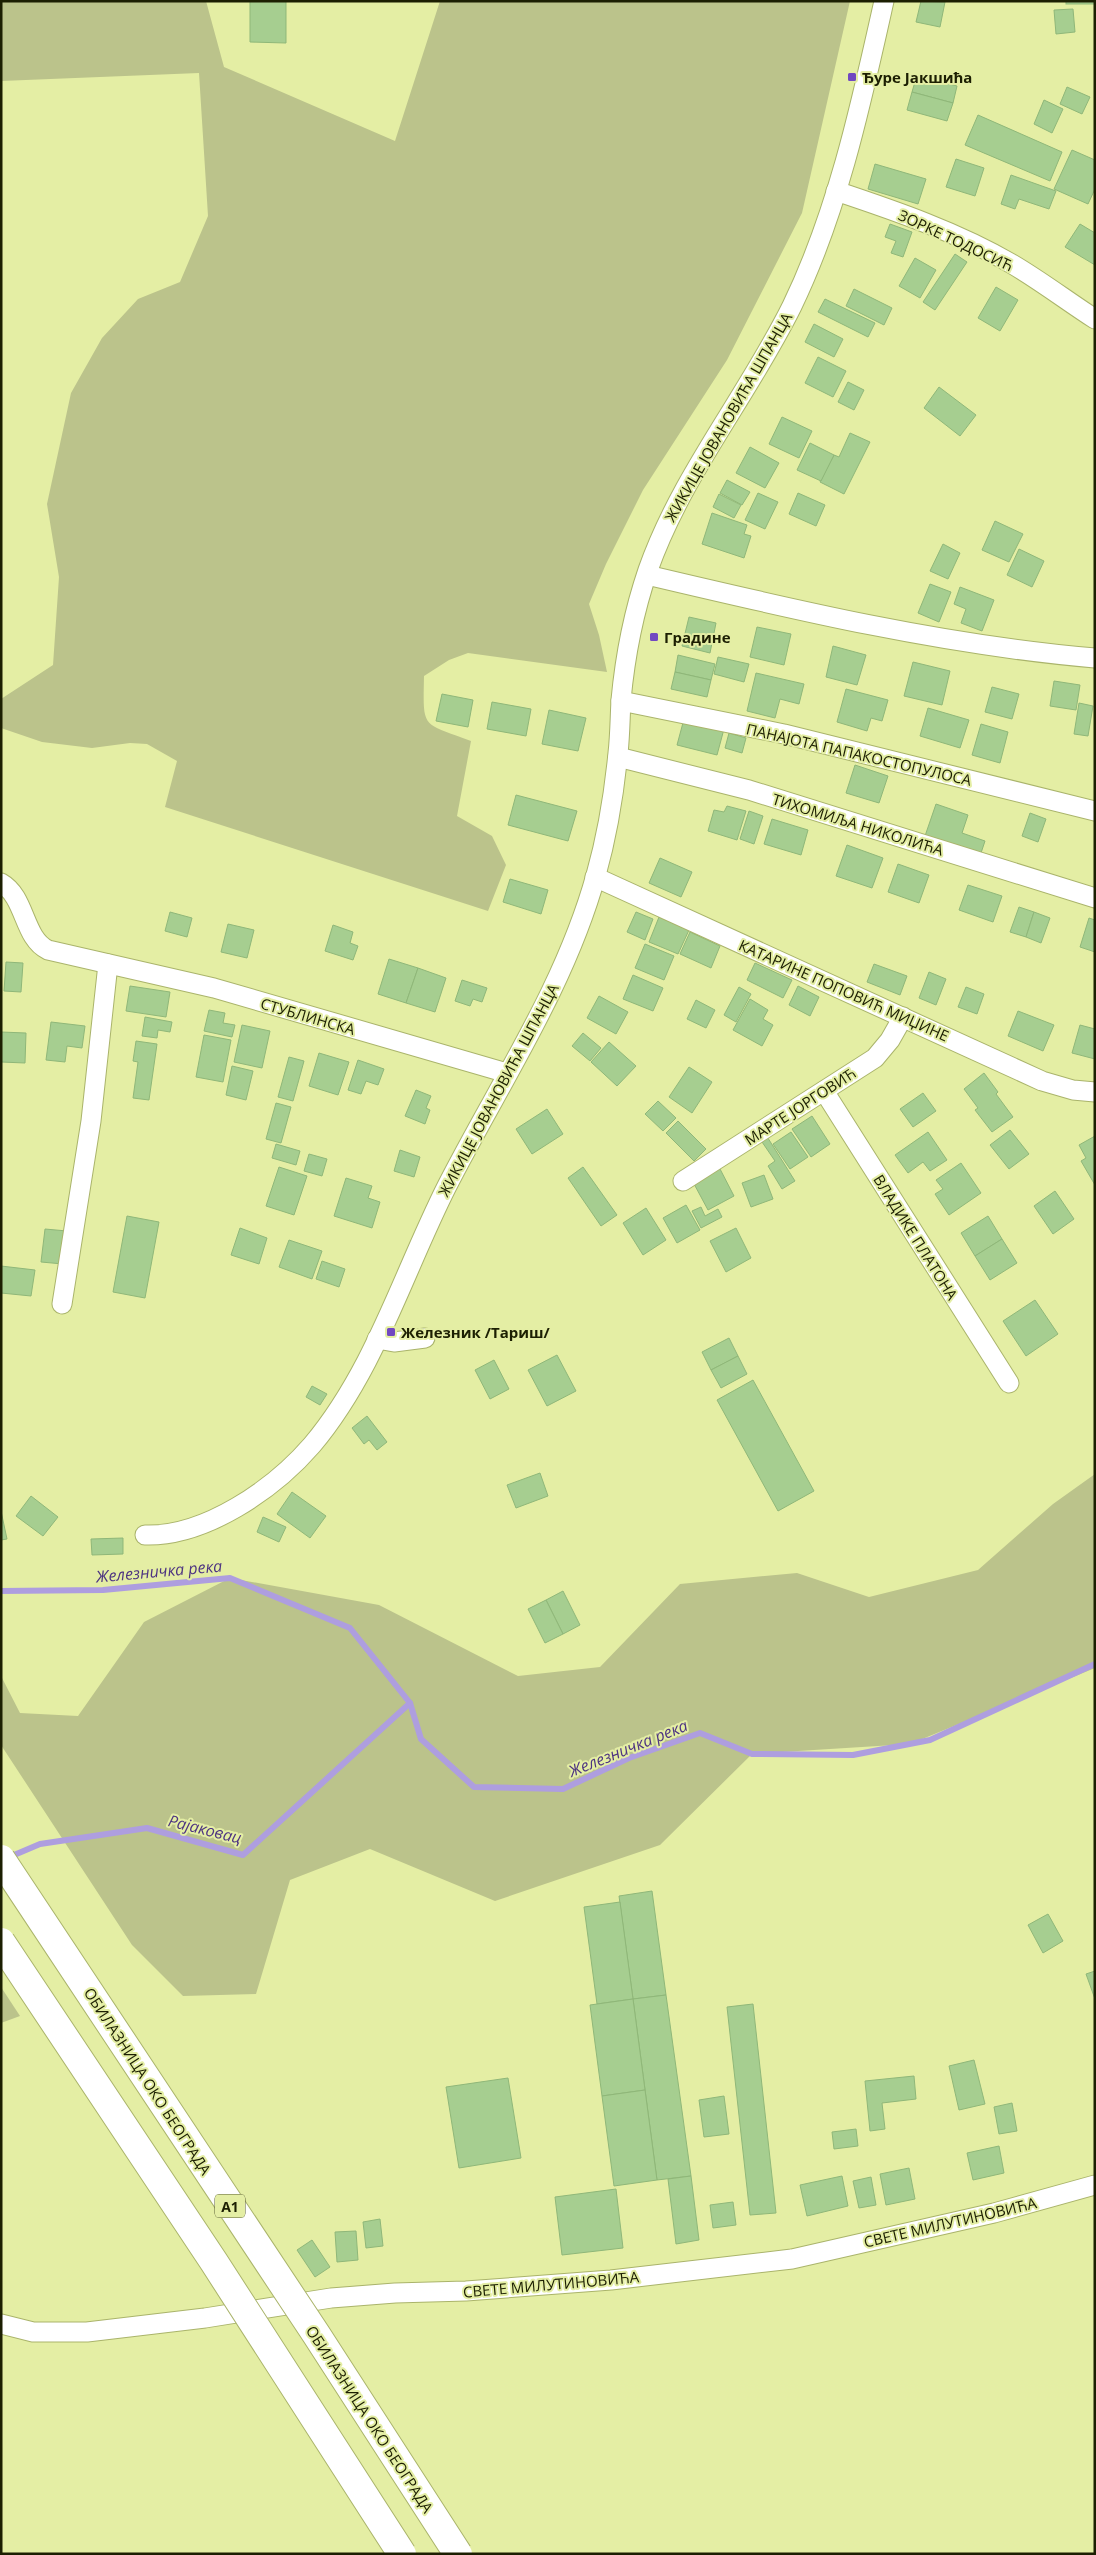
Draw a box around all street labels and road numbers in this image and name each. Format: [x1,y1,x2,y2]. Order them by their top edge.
street label: ЗОРКЕ ТОДОСИЋ [895,205,1017,275]
street label: ЖИКИЦЕ ЈОВАНОВИЋА ШПАНЦА [660,308,797,525]
street label: ПАНАЈОТА ПАПАКОСТОПУЛОСА [744,718,974,790]
street label: ТИХОМИЉА НИКОЛИЋА [770,788,947,860]
street label: КАТАРИНЕ ПОПОВИЋ МИЏИНЕ [736,935,952,1045]
street label: ЖИКИЦЕ ЈОВАНОВИЋА ШПАНЦА [433,980,563,1200]
street label: СТУБЛИНСКА [259,993,358,1039]
street label: МАРТЕ ЈОРГОВИЋ [741,1063,859,1149]
street label: ВЛАДИКЕ ПЛАТОНА [869,1171,963,1304]
street label: ОБИЛАЗНИЦА ОКО БЕОГРАДА [80,1983,216,2179]
street label: СВЕТЕ МИЛУТИНОВИЋА [862,2192,1039,2252]
road number: A1 [215,2194,245,2218]
street label: СВЕТЕ МИЛУТИНОВИЋА [462,2266,640,2302]
street label: ОБИЛАЗНИЦА ОКО БЕОГРАДА [302,2321,438,2517]

